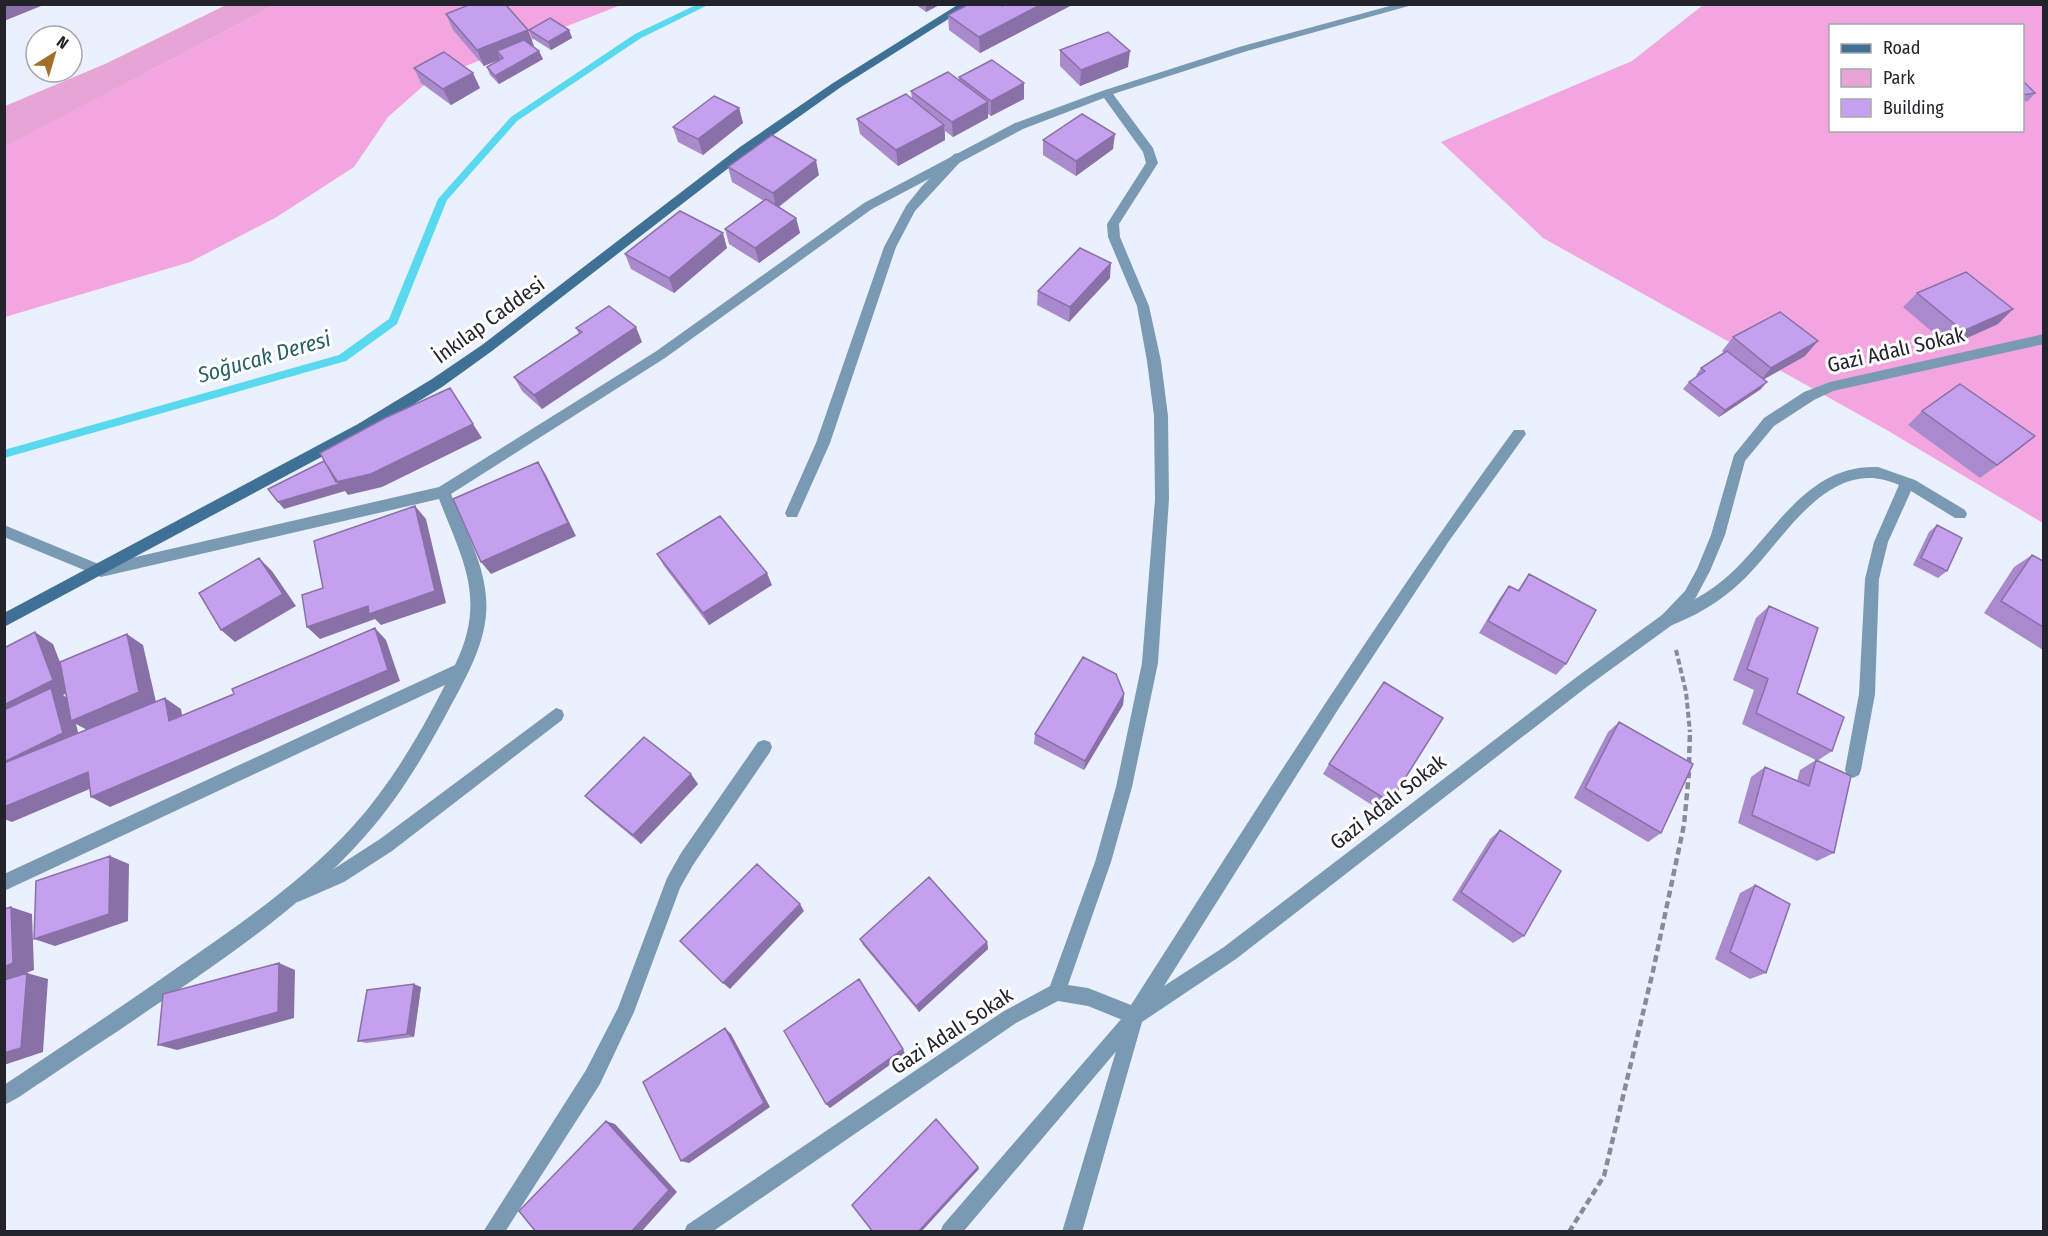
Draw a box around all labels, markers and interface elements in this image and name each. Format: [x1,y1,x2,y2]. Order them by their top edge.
north arrow [24,24,84,84]
legend [1829,24,2024,132]
text: N [53,32,72,53]
text: Road [1883,37,1920,59]
text: Park [1883,67,1916,89]
text: Building [1883,97,1944,119]
street label: İnkılap Caddesi [428,271,550,369]
street label: Gazi Adalı Sokak [1825,322,1967,378]
water label: Soğucak Deresi [193,325,334,389]
street label: Gazi Adalı Sokak [1325,749,1451,855]
street label: Gazi Adalı Sokak [886,982,1018,1080]

